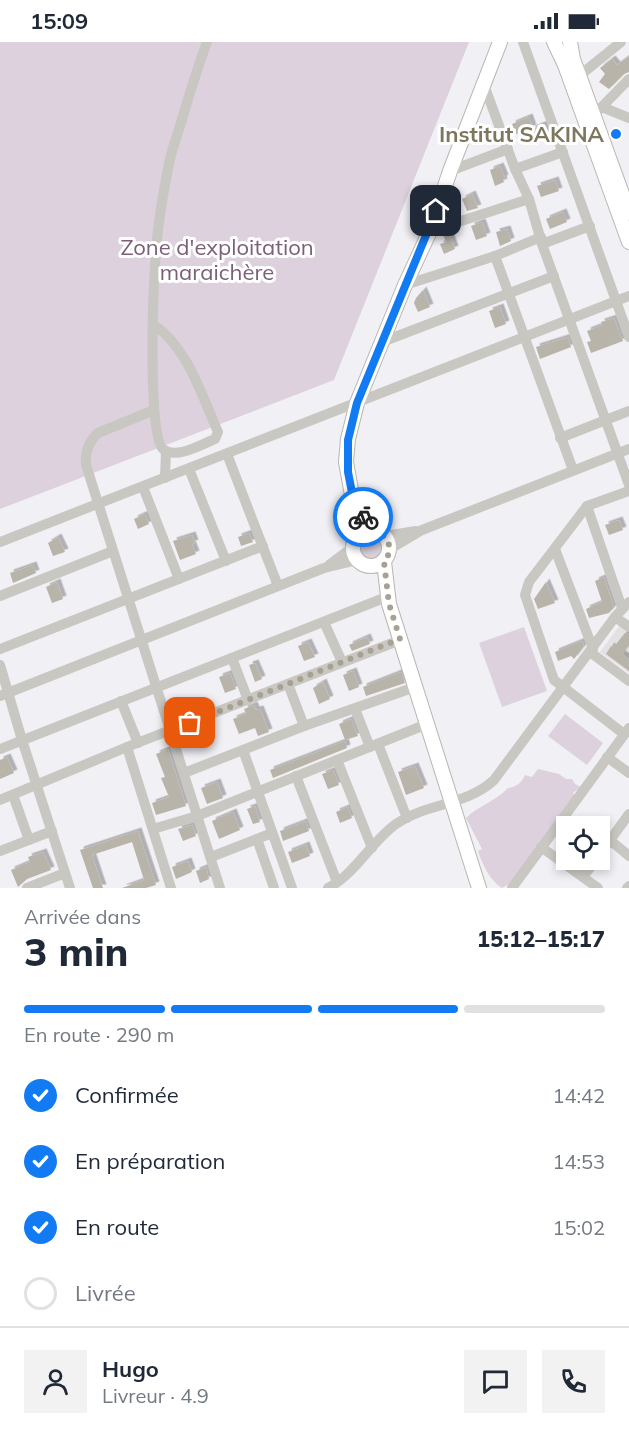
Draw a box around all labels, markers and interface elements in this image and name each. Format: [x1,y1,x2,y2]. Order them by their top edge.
text: 15:09 [30,7,88,35]
place label: Institut SAKINA [439,120,604,148]
marker: Institut SAKINA [609,127,623,141]
pin [410,185,461,236]
icon: home [419,194,452,227]
park label: Zone d'exploitation maraichère [120,233,314,286]
courier [333,487,393,547]
icon: bike [347,501,380,534]
pin [164,697,215,748]
icon: bag [173,706,206,739]
map controls [556,816,610,870]
button: locate [556,816,610,870]
text: Arrivée dans [24,904,141,929]
text: 15:12–15:17 [477,925,605,953]
text: 3 min [24,927,129,976]
text: En route · 290 m [24,1022,174,1047]
icon: check [24,1079,57,1112]
text: Confirmée [75,1081,179,1109]
text: 14:42 [552,1083,605,1108]
icon: check [24,1145,57,1178]
text: En préparation [75,1147,225,1175]
text: 14:53 [552,1149,605,1174]
icon: check [24,1211,57,1244]
text: En route [75,1213,159,1241]
text: 15:02 [552,1215,605,1240]
text: Livrée [75,1279,136,1307]
button: person [24,1350,87,1413]
button: chat [464,1350,527,1413]
button: phone [542,1350,605,1413]
text: Hugo [102,1355,159,1383]
text: Livreur · 4.9 [102,1383,209,1408]

